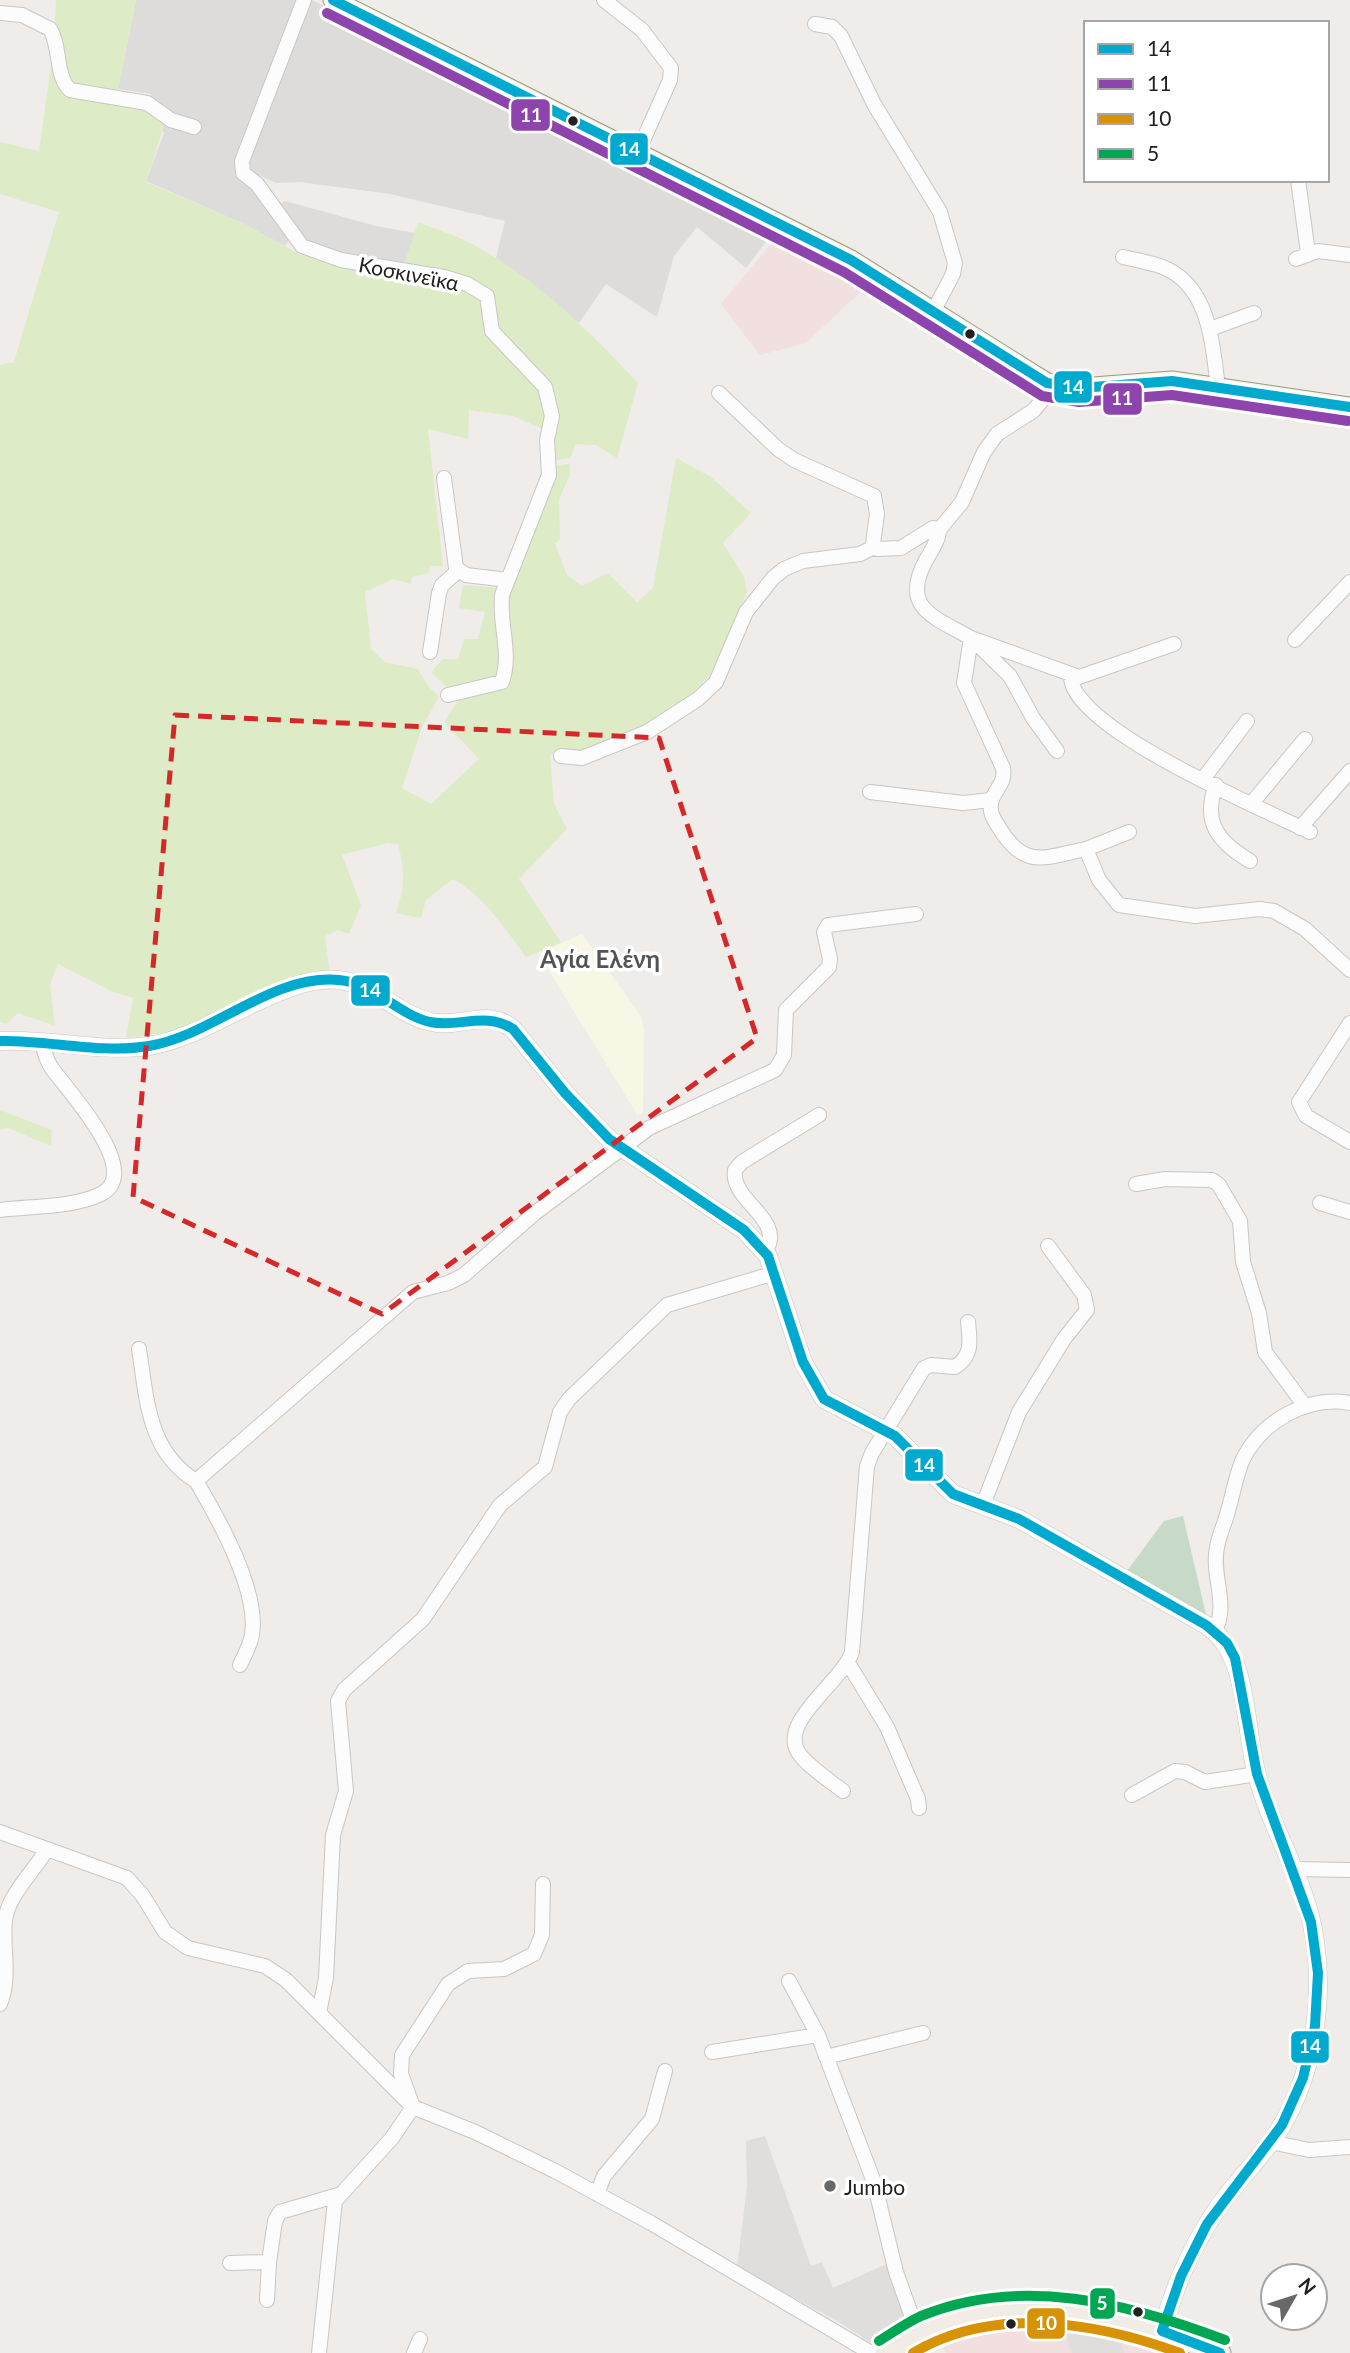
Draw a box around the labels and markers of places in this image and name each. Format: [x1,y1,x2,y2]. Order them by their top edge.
unlabelled marker [566,114,580,128]
unlabelled marker [963,327,977,341]
place label: Jumbo [844,2174,905,2199]
marker: Jumbo [822,2178,838,2194]
unlabelled marker [1131,2305,1145,2319]
unlabelled marker [1004,2317,1018,2331]

